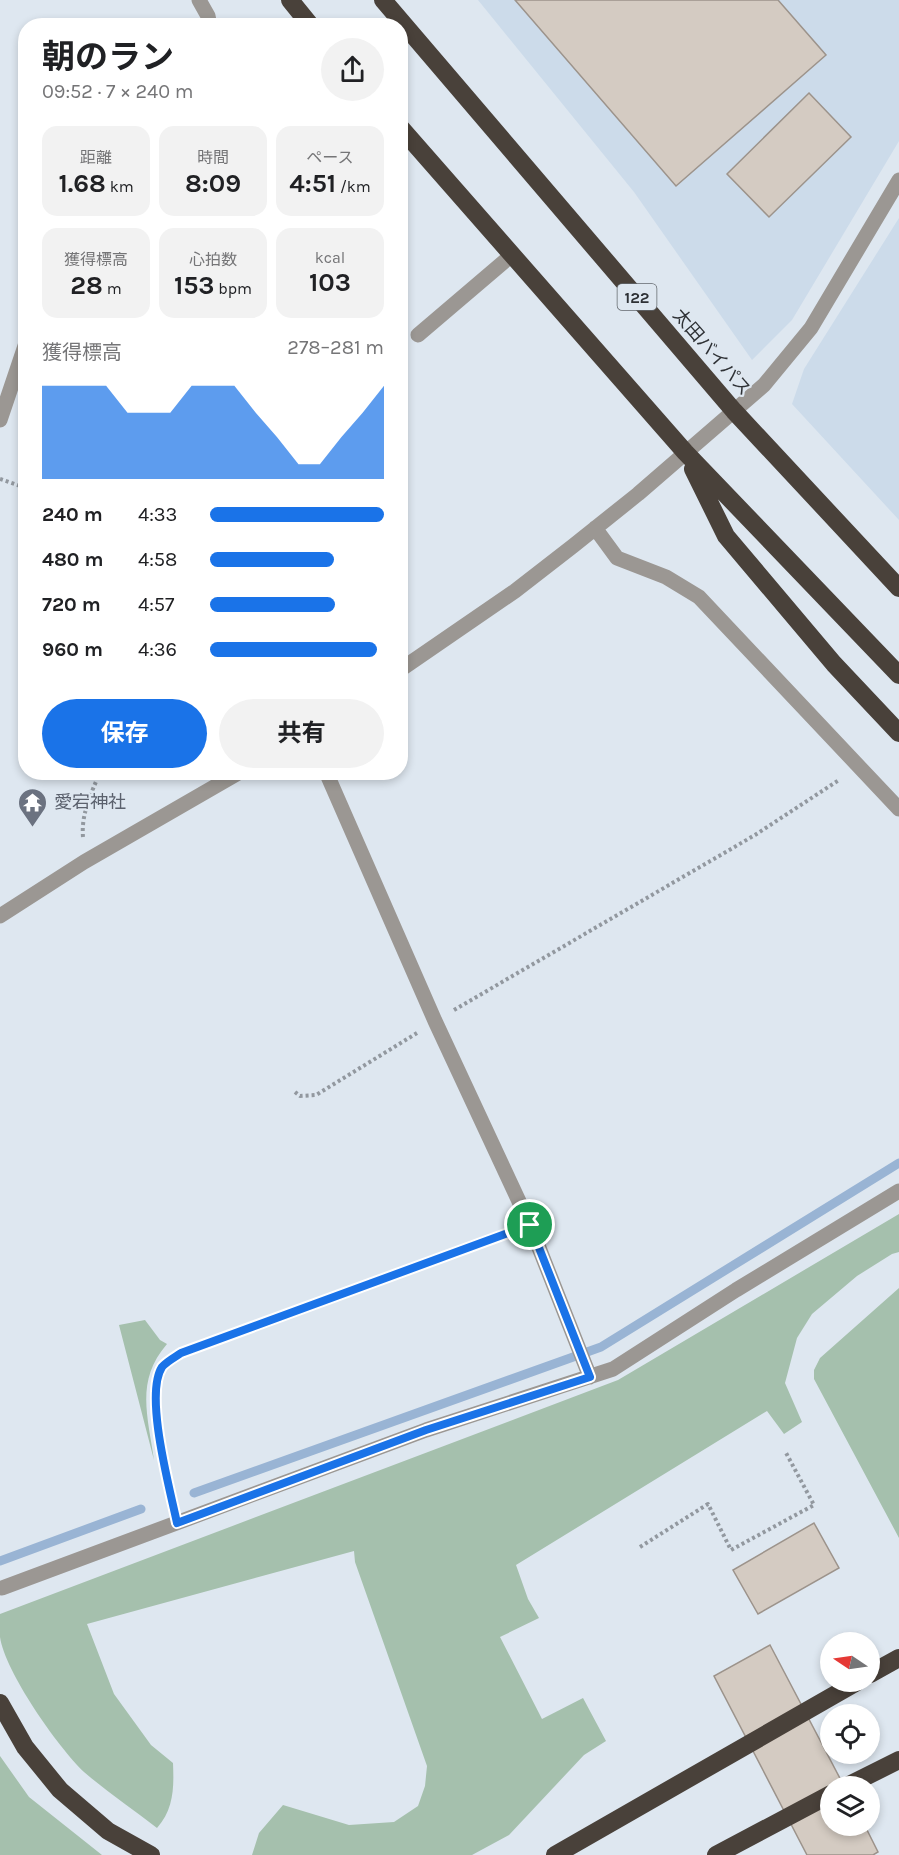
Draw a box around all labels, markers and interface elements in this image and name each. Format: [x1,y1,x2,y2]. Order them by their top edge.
text: 朝のラン [42,38,174,76]
button: share [321,38,384,101]
text: 09:52 · 7 × 240 m [42,80,194,103]
text: 距離 [80,148,112,167]
text: 時間 [197,148,229,167]
text: ペース [306,148,354,167]
text: 1.68 [58,168,106,199]
text: 8:09 [185,168,241,199]
text: 4:51 [289,168,336,199]
text: km [106,177,134,196]
text: /km [336,177,371,196]
text: kcal [315,248,345,267]
text: 獲得標高 [64,250,128,269]
text: 心拍数 [189,250,237,269]
text: 103 [309,267,351,298]
text: 28 [70,270,103,301]
text: 153 [174,270,214,301]
text: m [103,279,122,298]
text: bpm [214,279,252,298]
road number: 122 [618,284,656,310]
street label: 太田バイパス [668,304,756,400]
text: 278–281 m [287,336,384,359]
text: 獲得標高 [42,341,122,364]
text: 240 m [42,503,103,526]
text: 4:33 [138,503,177,526]
text: 480 m [42,548,104,571]
text: 4:58 [138,548,177,571]
text: 720 m [42,593,101,616]
text: 4:57 [138,593,174,616]
text: 960 m [42,638,103,661]
text: 4:36 [138,638,177,661]
button: 保存 [42,699,207,768]
button: 共有 [219,699,384,768]
temple icon: 愛宕神社 [17,786,49,828]
place label: 愛宕神社 [54,791,126,813]
pin [504,1199,555,1250]
icon: arrive [513,1208,546,1241]
north arrow [820,1632,880,1692]
map controls [820,1632,880,1836]
button: locate [820,1704,880,1764]
button: layers [820,1776,880,1836]

